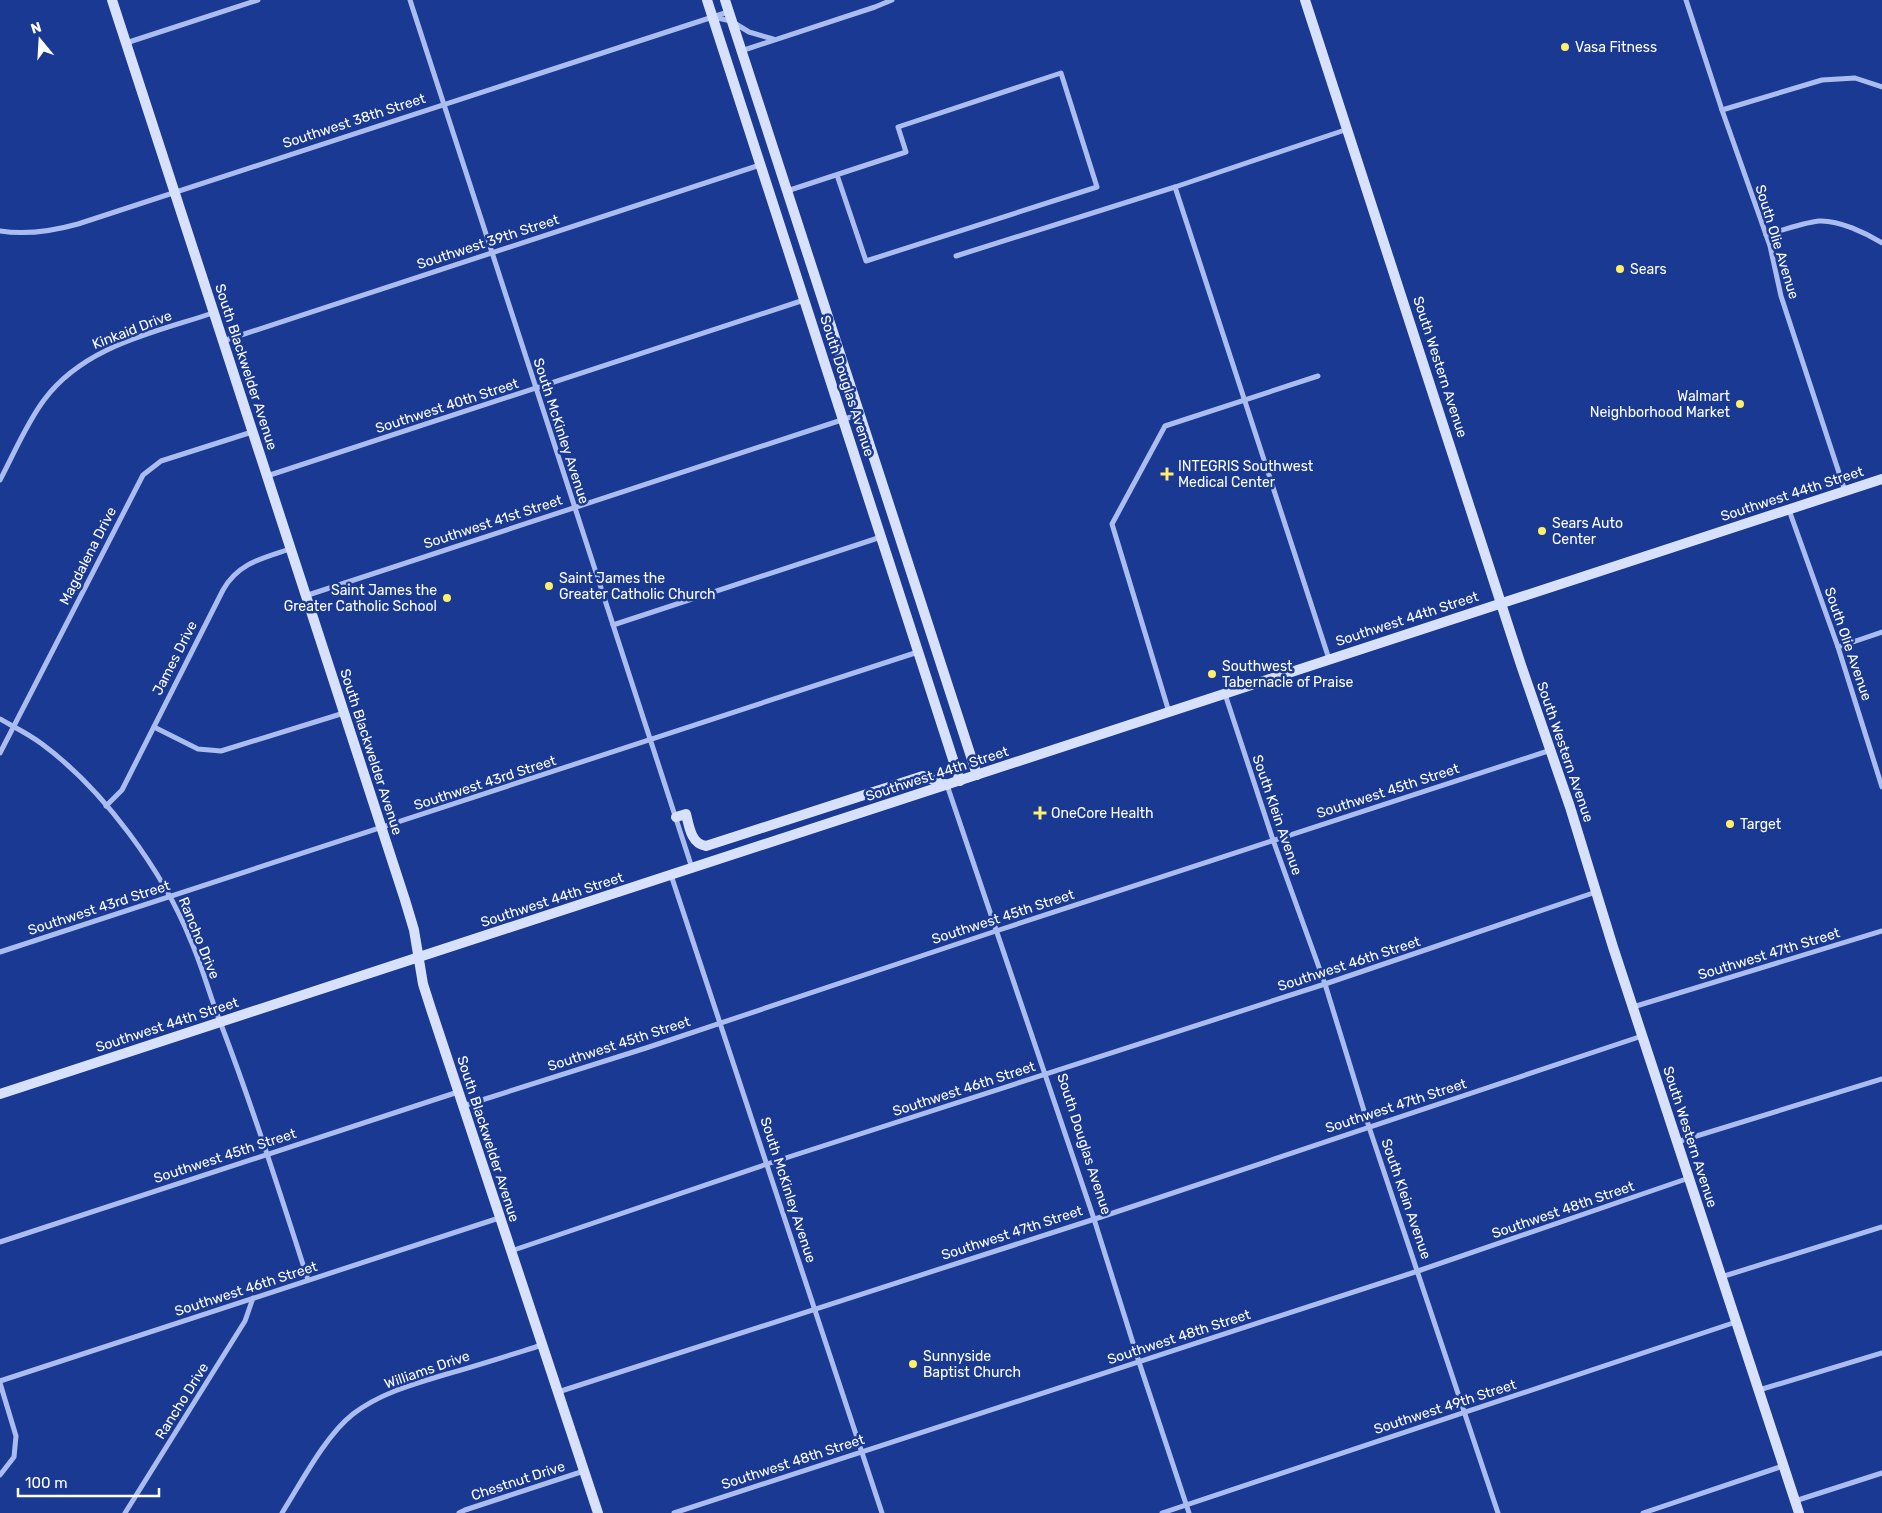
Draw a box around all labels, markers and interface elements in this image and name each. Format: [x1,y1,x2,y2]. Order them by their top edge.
north arrow [15,15,65,65]
text: N [29,18,44,38]
place label: Vasa Fitness [1575,39,1657,56]
marker: Vasa Fitness [1559,41,1571,53]
street label: Southwest 38th Street [280,90,428,152]
street label: South Olie Avenue [1752,183,1803,301]
street label: Southwest 39th Street [415,211,562,273]
place label: Sears [1630,261,1667,278]
marker: Sears [1614,263,1626,275]
street label: South Blackwelder Avenue [211,282,281,452]
street label: South Western Avenue [1409,294,1471,440]
street label: Kinkaid Drive [90,307,174,353]
street label: South Douglas Avenue [816,313,878,459]
street label: South McKinley Avenue [529,356,593,506]
street label: Southwest 40th Street [373,375,521,437]
place label: Walmart Neighborhood Market [1590,388,1731,421]
marker: Walmart Neighborhood Market [1734,398,1746,410]
place label: INTEGRIS Southwest Medical Center [1178,458,1314,491]
street label: Southwest 44th Street [1718,463,1866,525]
marker: INTEGRIS Southwest Medical Center [1160,467,1174,481]
street label: Southwest 41st Street [421,491,565,552]
street label: Magdalena Drive [56,504,120,608]
place label: Sears Auto Center [1552,515,1623,548]
marker: Sears Auto Center [1536,525,1548,537]
place label: Saint James the Greater Catholic Church [559,570,716,603]
marker: Saint James the Greater Catholic Church [543,580,555,592]
place label: Saint James the Greater Catholic School [284,582,437,615]
street label: South Olie Avenue [1821,585,1875,703]
street label: Southwest 44th Street [1333,588,1481,650]
marker: Saint James the Greater Catholic School [441,592,453,604]
street label: James Drive [149,618,201,698]
place label: Southwest Tabernacle of Praise [1222,658,1354,691]
street label: South Blackwelder Avenue [336,667,406,837]
marker: Southwest Tabernacle of Praise [1206,668,1218,680]
street label: South Western Avenue [1533,680,1597,825]
street label: Southwest 44th Street [863,743,1011,805]
street label: Southwest 43rd Street [412,752,559,814]
street label: South Klein Avenue [1248,753,1306,878]
street label: Southwest 45th Street [1315,760,1462,822]
place label: OneCore Health [1051,805,1154,822]
marker: OneCore Health [1033,806,1047,820]
place label: Target [1740,816,1782,833]
marker: Target [1724,818,1736,830]
street label: Southwest 44th Street [478,869,626,931]
street label: Southwest 43rd Street [26,877,173,939]
street label: Southwest 45th Street [930,886,1077,948]
street label: Rancho Drive [175,895,223,982]
street label: Southwest 47th Street [1696,924,1843,984]
street label: Southwest 46th Street [1276,933,1423,995]
street label: Southwest 44th Street [93,994,241,1056]
street label: Southwest 45th Street [546,1013,693,1075]
street label: South Blackwelder Avenue [453,1054,523,1224]
street label: Southwest 46th Street [891,1058,1038,1120]
street label: South Western Avenue [1659,1064,1721,1210]
street label: South Douglas Avenue [1053,1071,1115,1217]
street label: Southwest 47th Street [1323,1075,1469,1137]
street label: South McKinley Avenue [756,1115,820,1265]
street label: Southwest 45th Street [152,1125,299,1187]
street label: South Klein Avenue [1377,1137,1435,1262]
street label: Southwest 48th Street [1490,1177,1637,1242]
street label: Southwest 47th Street [939,1202,1085,1264]
street label: Southwest 46th Street [173,1258,320,1320]
street label: Southwest 48th Street [1105,1306,1253,1368]
street label: Williams Drive [382,1347,472,1393]
place label: Sunnyside Baptist Church [923,1348,1021,1381]
marker: Sunnyside Baptist Church [907,1358,919,1370]
street label: Rancho Drive [152,1360,212,1442]
street label: Southwest 49th Street [1372,1376,1519,1438]
street label: Southwest 48th Street [719,1431,867,1493]
street label: Chestnut Drive [469,1458,567,1504]
scale bar [18,1466,159,1498]
text: 100 m [25,1474,67,1492]

